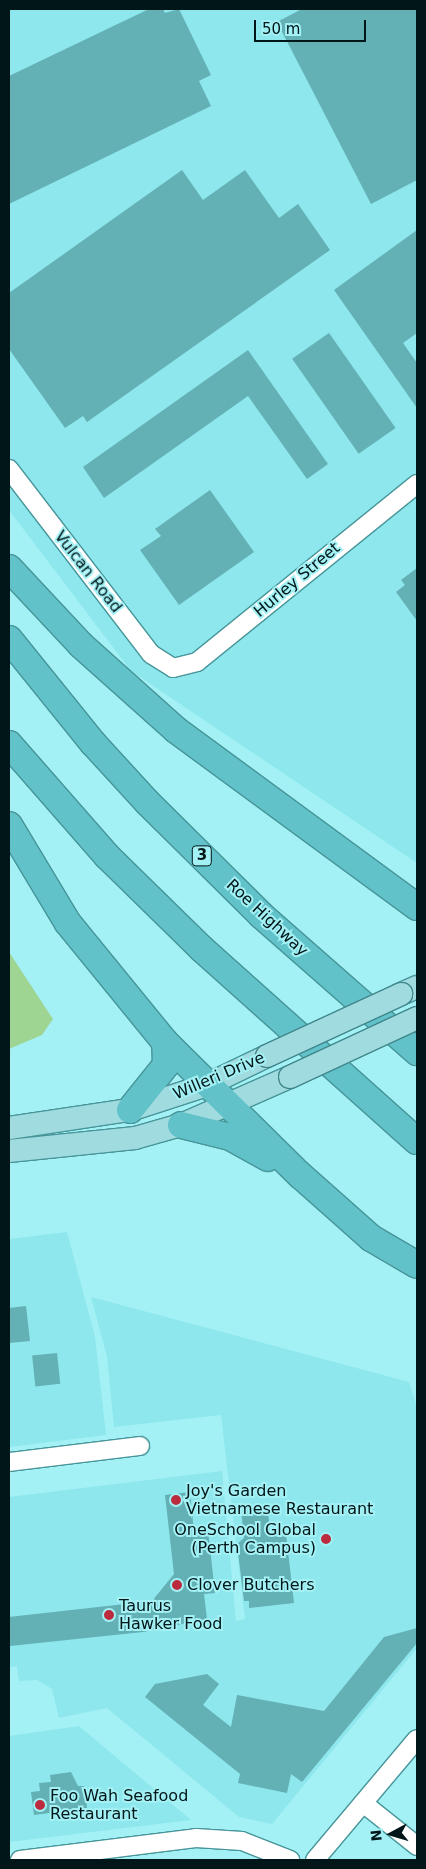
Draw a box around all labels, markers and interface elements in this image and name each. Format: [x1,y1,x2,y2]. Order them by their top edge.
scale bar [256,10,368,42]
text: 50 m [262,20,300,38]
street label: Vulcan Road [50,527,126,617]
street label: Hurley Street [250,539,344,621]
road number: 3 [191,844,213,868]
street label: Roe Highway [222,875,312,961]
street label: Willeri Drive [170,1048,268,1104]
place label: Joy's Garden Vietnamese Restaurant [186,1481,373,1519]
marker: Joy's Garden Vietnamese Restaurant [170,1494,182,1506]
place label: OneSchool Global (Perth Campus) [174,1520,316,1558]
marker: OneSchool Global (Perth Campus) [320,1533,332,1545]
place label: Clover Butchers [187,1575,314,1595]
marker: Clover Butchers [171,1579,183,1591]
place label: Taurus Hawker Food [119,1596,222,1634]
marker: Taurus Hawker Food [103,1609,115,1621]
place label: Foo Wah Seafood Restaurant [50,1786,188,1824]
marker: Foo Wah Seafood Restaurant [34,1799,46,1811]
north arrow [366,1809,416,1859]
text: N [368,1829,385,1842]

